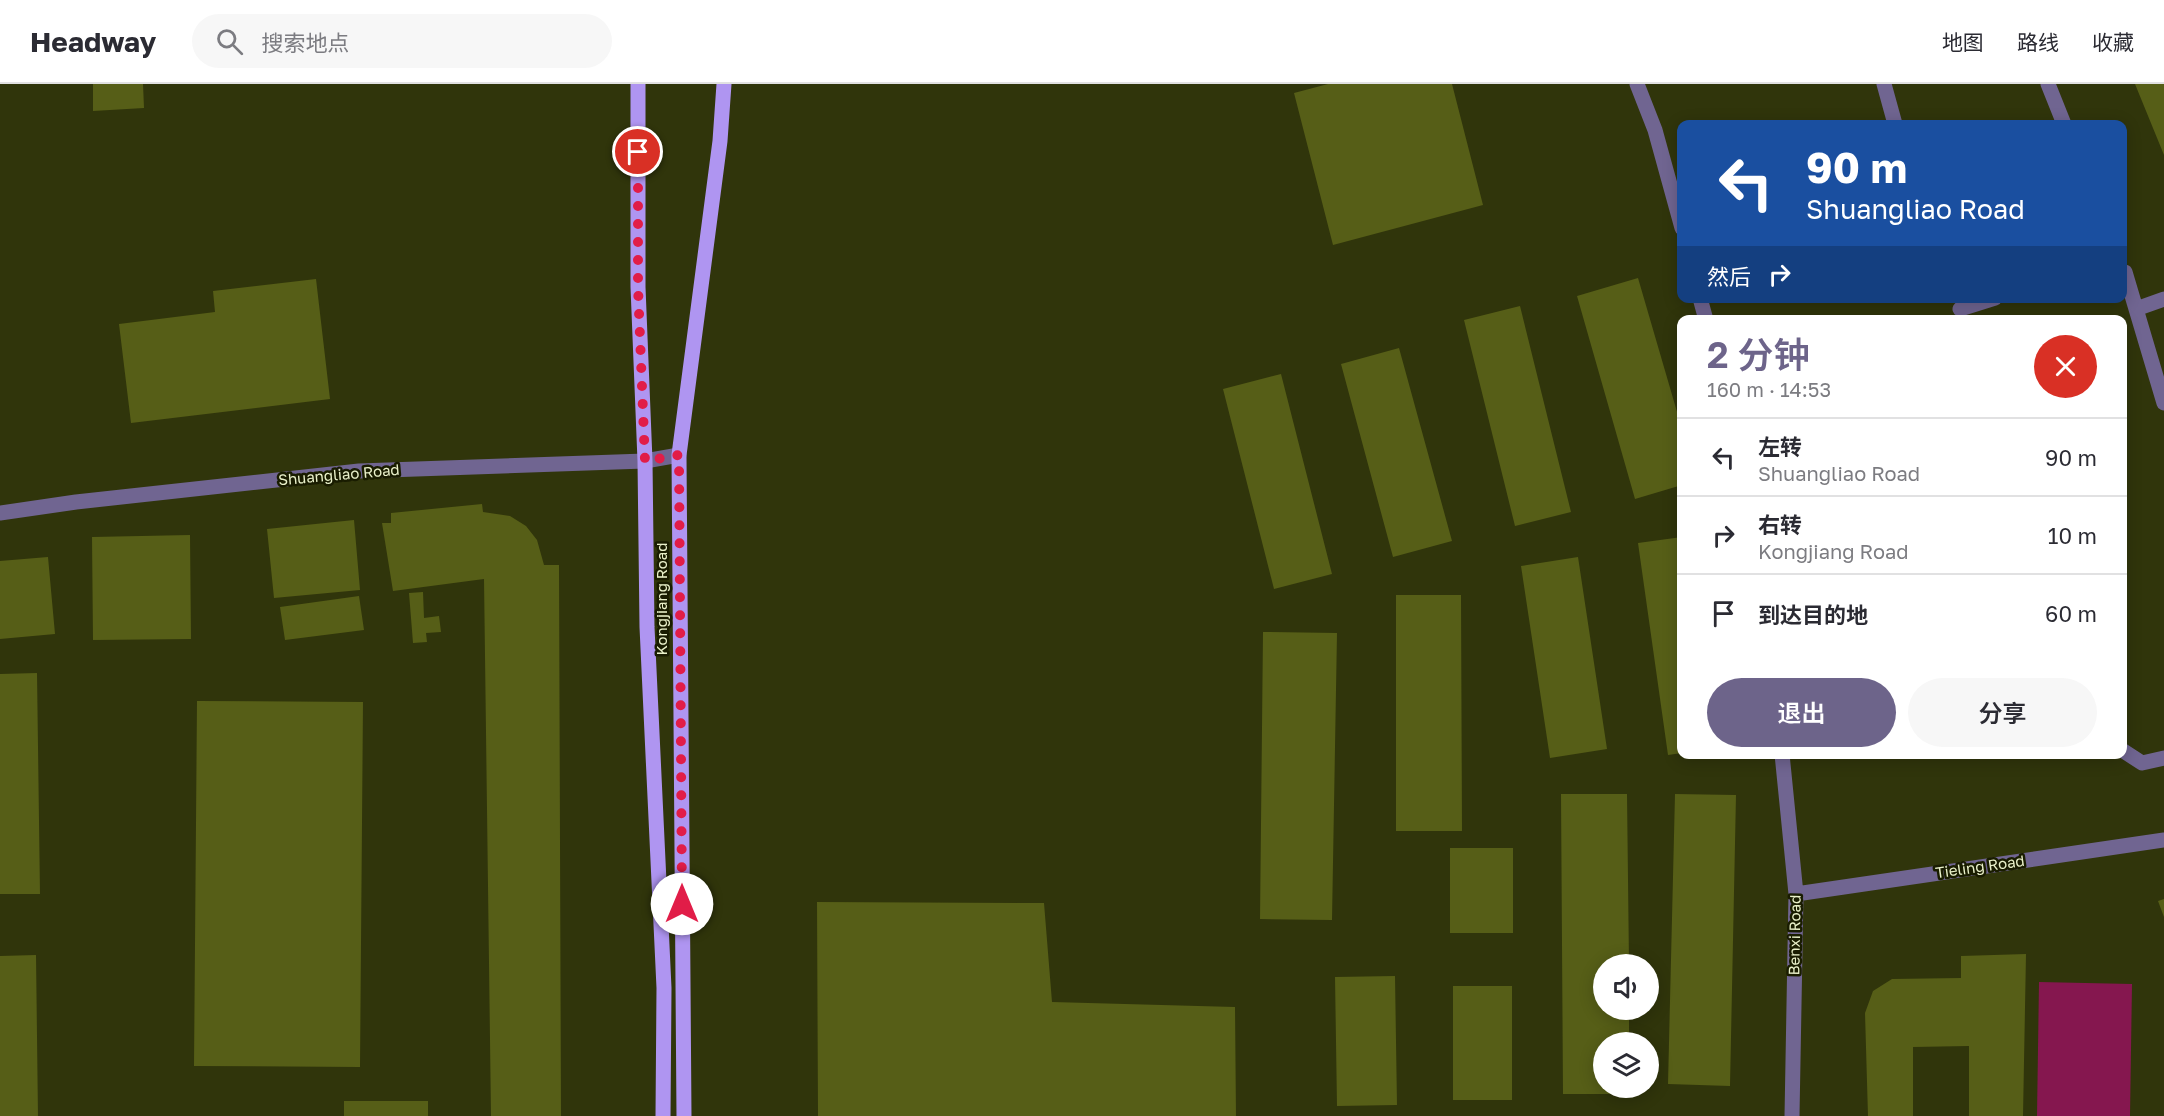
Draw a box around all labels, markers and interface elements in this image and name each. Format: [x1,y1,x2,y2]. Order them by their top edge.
search box [192,14,612,68]
text: Headway [30,25,156,58]
icon: search [213,25,246,58]
text: 搜索地点 [261,29,349,56]
text: 地图 [1942,29,1984,55]
text: 路线 [2017,29,2059,55]
text: 收藏 [2092,29,2134,55]
pin [612,126,663,177]
icon: arrive [621,135,654,168]
text: 90 m [1806,142,1907,192]
icon: left [1707,144,1785,222]
text: Shuangliao Road [1806,193,2025,225]
icon: right [1763,258,1796,291]
text: 然后 [1707,263,1751,290]
text: 2 分钟 [1707,333,1810,376]
button: close [2034,335,2097,398]
text: 160 m · 14:53 [1707,377,1831,401]
text: 左转 [1758,433,1802,460]
icon: left [1707,441,1740,474]
text: 90 m [2045,444,2097,471]
street label: Shuangliao Road [278,460,400,488]
text: Shuangliao Road [1758,461,1920,485]
text: 右转 [1758,511,1802,538]
icon: right [1707,519,1740,552]
text: 10 m [2048,522,2097,549]
text: Kongjiang Road [1758,539,1909,563]
street label: Kongjiang Road [652,543,670,655]
icon: arrive [1707,597,1740,630]
text: 60 m [2045,600,2097,627]
text: 到达目的地 [1758,601,1868,628]
button: 退出 [1707,678,1896,747]
button: 分享 [1908,678,2097,747]
street label: Tieling Road [1934,851,2026,881]
position arrow [650,872,714,936]
street label: Benxi Road [1784,894,1804,976]
map controls [1593,954,1659,1098]
button: sound [1593,954,1659,1020]
button: layers [1593,1032,1659,1098]

